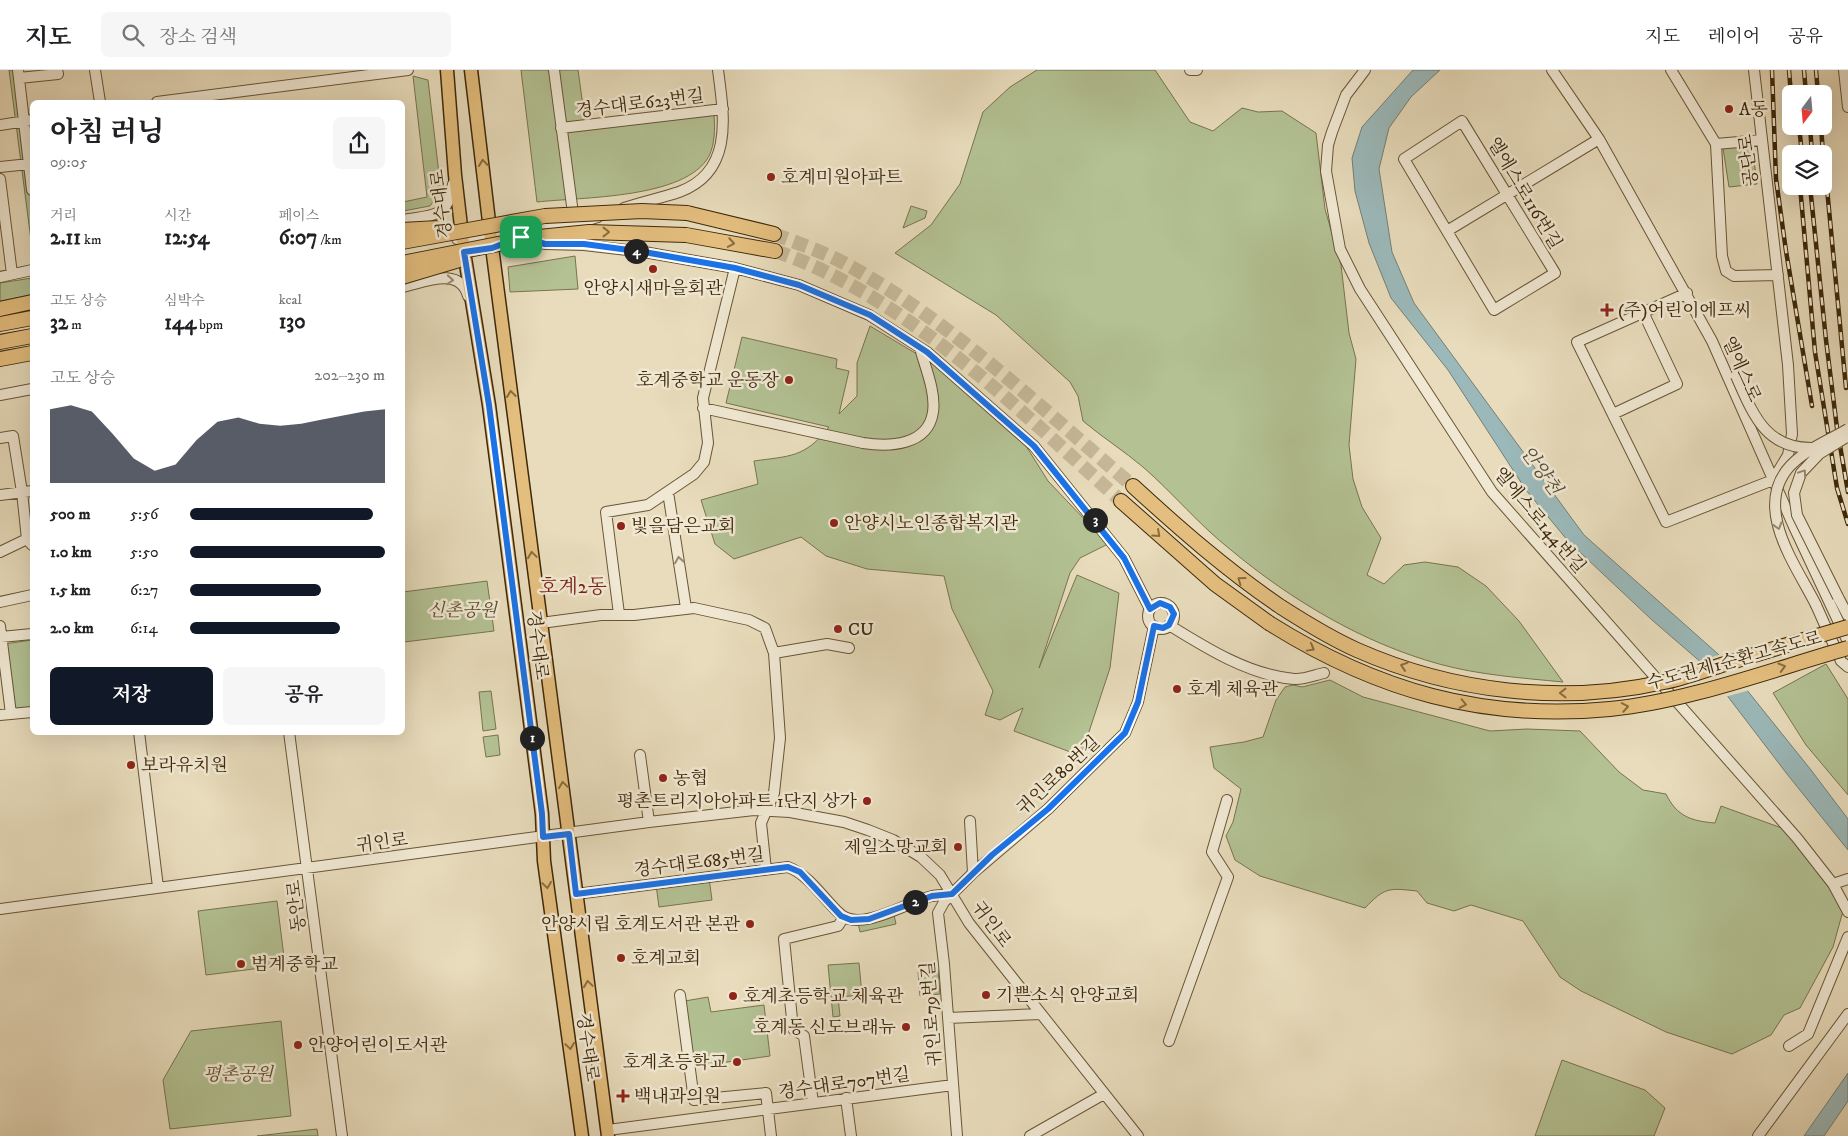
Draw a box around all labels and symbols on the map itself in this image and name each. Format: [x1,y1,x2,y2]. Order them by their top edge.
street label: 경수대로623번길 [575,85,706,123]
north arrow [1782,85,1832,135]
place label: A동 [1739,99,1768,121]
marker: A동 [1723,103,1735,115]
street label: 엘에스로116번길 [1482,133,1566,254]
street label: 공단로 [1735,133,1763,187]
one-way arrow [478,159,489,167]
place label: 호계미원아파트 [781,167,903,189]
street label: 경수대로 [427,168,457,240]
marker: 호계미원아파트 [765,171,777,183]
pin [500,216,542,258]
one-way arrow [602,227,610,237]
one-way arrow [726,237,735,247]
pin: 4 [624,238,648,264]
marker: 안양시새마을회관 [647,263,659,275]
one-way arrow [447,274,455,285]
place label: 안양시새마을회관 [583,278,723,300]
place label: (주)어린이에프씨 [1618,300,1752,322]
marker: (주)어린이에프씨 [1600,303,1614,317]
street label: 엘에스로 [1717,333,1765,406]
place label: 호계중학교 운동장 [636,370,780,392]
marker: 호계중학교 운동장 [783,374,795,386]
one-way arrow [506,389,517,397]
water label: 안양천 [1515,442,1567,501]
street label: 엘에스로144번길 [1488,463,1590,578]
one-way arrow [1797,469,1807,478]
pin: 3 [1082,508,1108,532]
place label: 안양시노인종합복지관 [844,513,1018,535]
place label: 빛을담은교회 [631,516,735,538]
marker: 안양시노인종합복지관 [828,517,840,529]
marker: 빛을담은교회 [615,520,627,532]
one-way arrow [1773,522,1783,530]
one-way arrow [1152,528,1161,537]
one-way arrow [527,550,538,558]
one-way arrow [674,556,684,564]
district label: 호계2동 [539,575,607,600]
one-way arrow [1237,577,1247,586]
park label: 신촌공원 [427,600,498,622]
street label: 경수대로 [522,609,552,681]
place label: CU [848,619,874,641]
marker: CU [832,623,844,635]
street label: 수도권제1순환고속도로 [1644,627,1824,695]
one-way arrow [1306,642,1315,652]
one-way arrow [1400,662,1408,672]
one-way arrow [1778,663,1786,673]
place label: 호계 체육관 [1187,679,1278,701]
marker: 호계 체육관 [1171,683,1183,695]
one-way arrow [1559,688,1566,698]
one-way arrow [1459,698,1468,709]
one-way arrow [1620,702,1629,712]
pin: 1 [520,726,544,750]
street label: 귀인로80번길 [1013,732,1105,820]
place label: 보라유치원 [141,755,228,777]
marker: 보라유치원 [125,759,137,771]
place label: 농협 [673,768,708,790]
marker: 농협 [657,772,669,784]
one-way arrow [558,781,568,790]
place label: 평촌트리지아아파트 1단지 상가 [617,791,858,813]
marker: 평촌트리지아아파트 1단지 상가 [861,795,873,807]
street label: 귀인로 [355,829,409,857]
place label: 제일소망교회 [844,837,948,859]
marker: 제일소망교회 [952,841,964,853]
street label: 경수대로685번길 [632,844,766,882]
street label: 동안로 [283,879,311,933]
one-way arrow [542,881,552,890]
pin: 2 [902,890,928,914]
street label: 귀인로 [967,897,1015,952]
place label: 안양시립 호계도서관 본관 [541,914,741,936]
marker: 안양시립 호계도서관 본관 [744,918,756,930]
place label: 호계교회 [631,948,701,970]
marker: 호계교회 [615,952,627,964]
place label: 범계중학교 [251,954,339,976]
marker: 범계중학교 [235,958,247,970]
street label: 귀인로79번길 [917,961,947,1067]
one-way arrow [583,979,594,987]
place label: 기쁜소식 안양교회 [996,985,1139,1007]
place label: 호계초등학교 체육관 [743,986,904,1008]
marker: 기쁜소식 안양교회 [980,989,992,1001]
marker: 호계초등학교 체육관 [727,990,739,1002]
street label: 경수대로 [571,1011,603,1083]
place label: 호계동 신도브래뉴 [753,1017,897,1039]
marker: 호계동 신도브래뉴 [900,1021,912,1033]
place label: 안양어린이도서관 [308,1035,448,1057]
marker: 안양어린이도서관 [292,1039,304,1051]
one-way arrow [564,1042,575,1050]
place label: 호계초등학교 [623,1052,728,1074]
marker: 호계초등학교 [731,1056,743,1068]
park label: 평촌공원 [203,1064,274,1086]
street label: 경수대로707번길 [777,1064,912,1104]
place label: 백내과의원 [634,1086,721,1108]
marker: 백내과의원 [616,1089,630,1103]

